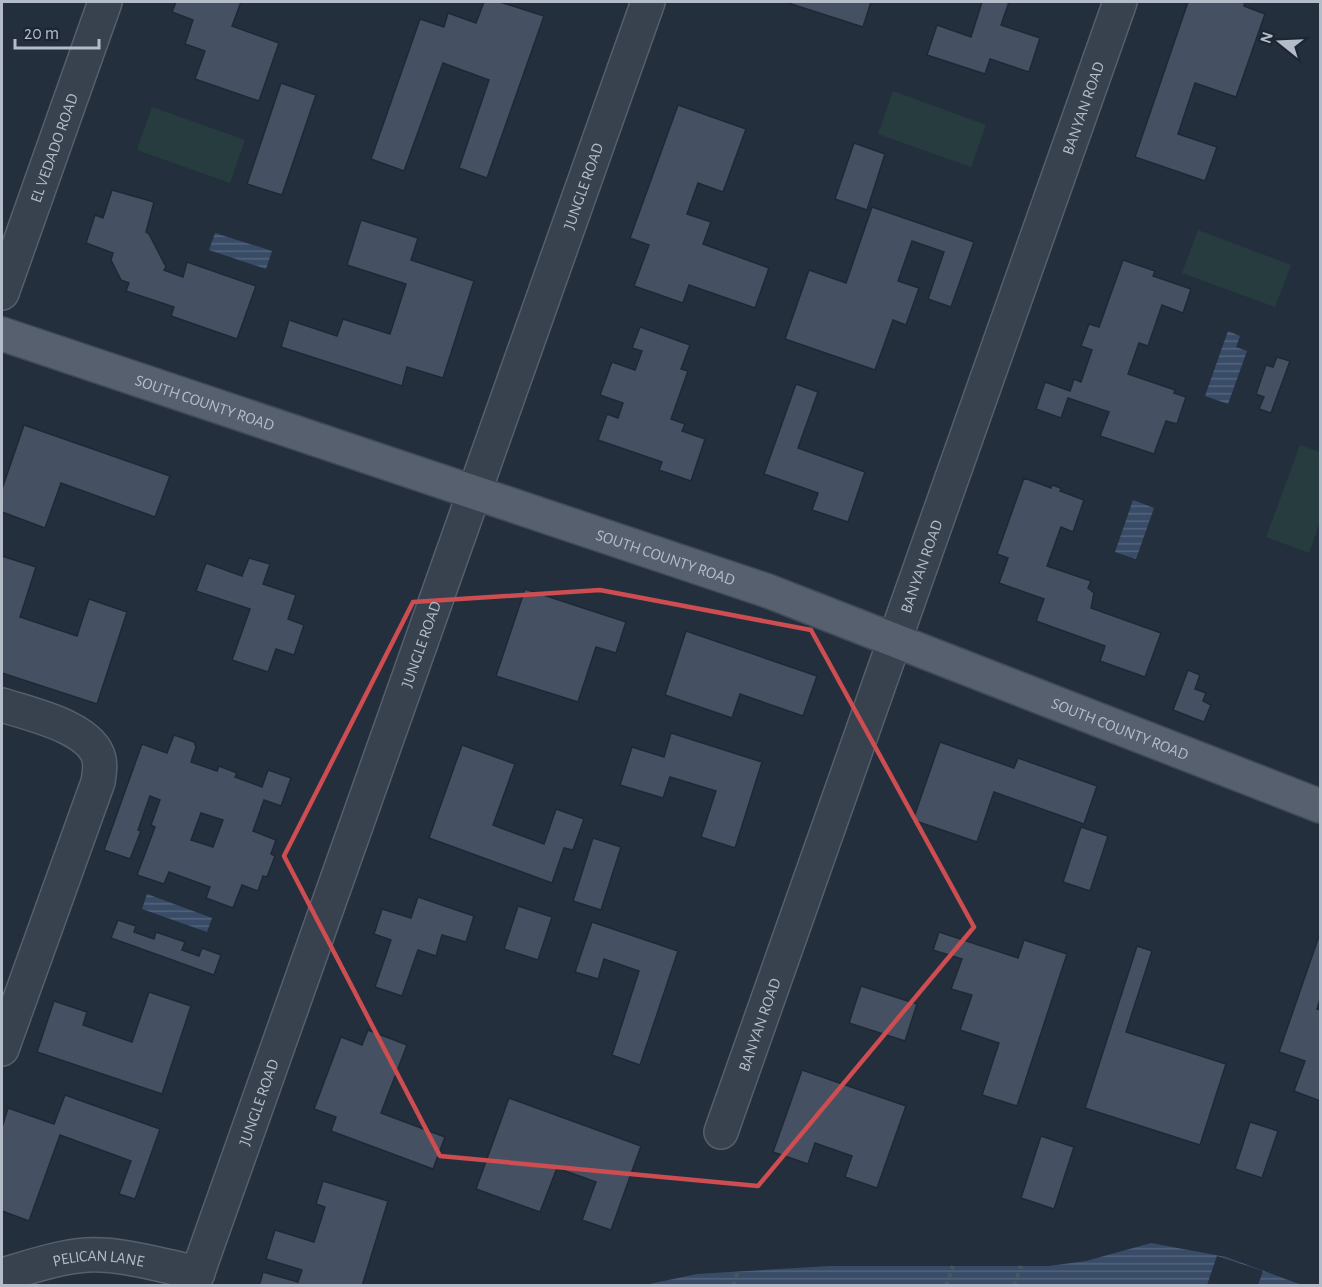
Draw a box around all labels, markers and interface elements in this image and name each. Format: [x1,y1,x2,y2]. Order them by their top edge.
scale bar [15,12,99,50]
north arrow [1250,12,1310,72]
text: 20 m [24,25,59,43]
text: N [1257,30,1276,45]
street label: BANYAN ROAD [1060,60,1107,157]
street label: EL VEDADO ROAD [28,91,81,205]
street label: JUNGLE ROAD [561,141,606,232]
street label: SOUTH COUNTY ROAD [133,372,276,434]
street label: BANYAN ROAD [898,518,945,615]
street label: SOUTH COUNTY ROAD [594,527,737,588]
street label: JUNGLE ROAD [399,599,444,690]
street label: SOUTH COUNTY ROAD [1049,695,1191,763]
street label: BANYAN ROAD [736,976,784,1073]
street label: JUNGLE ROAD [236,1057,282,1148]
street label: PELICAN LANE [51,1248,146,1270]

